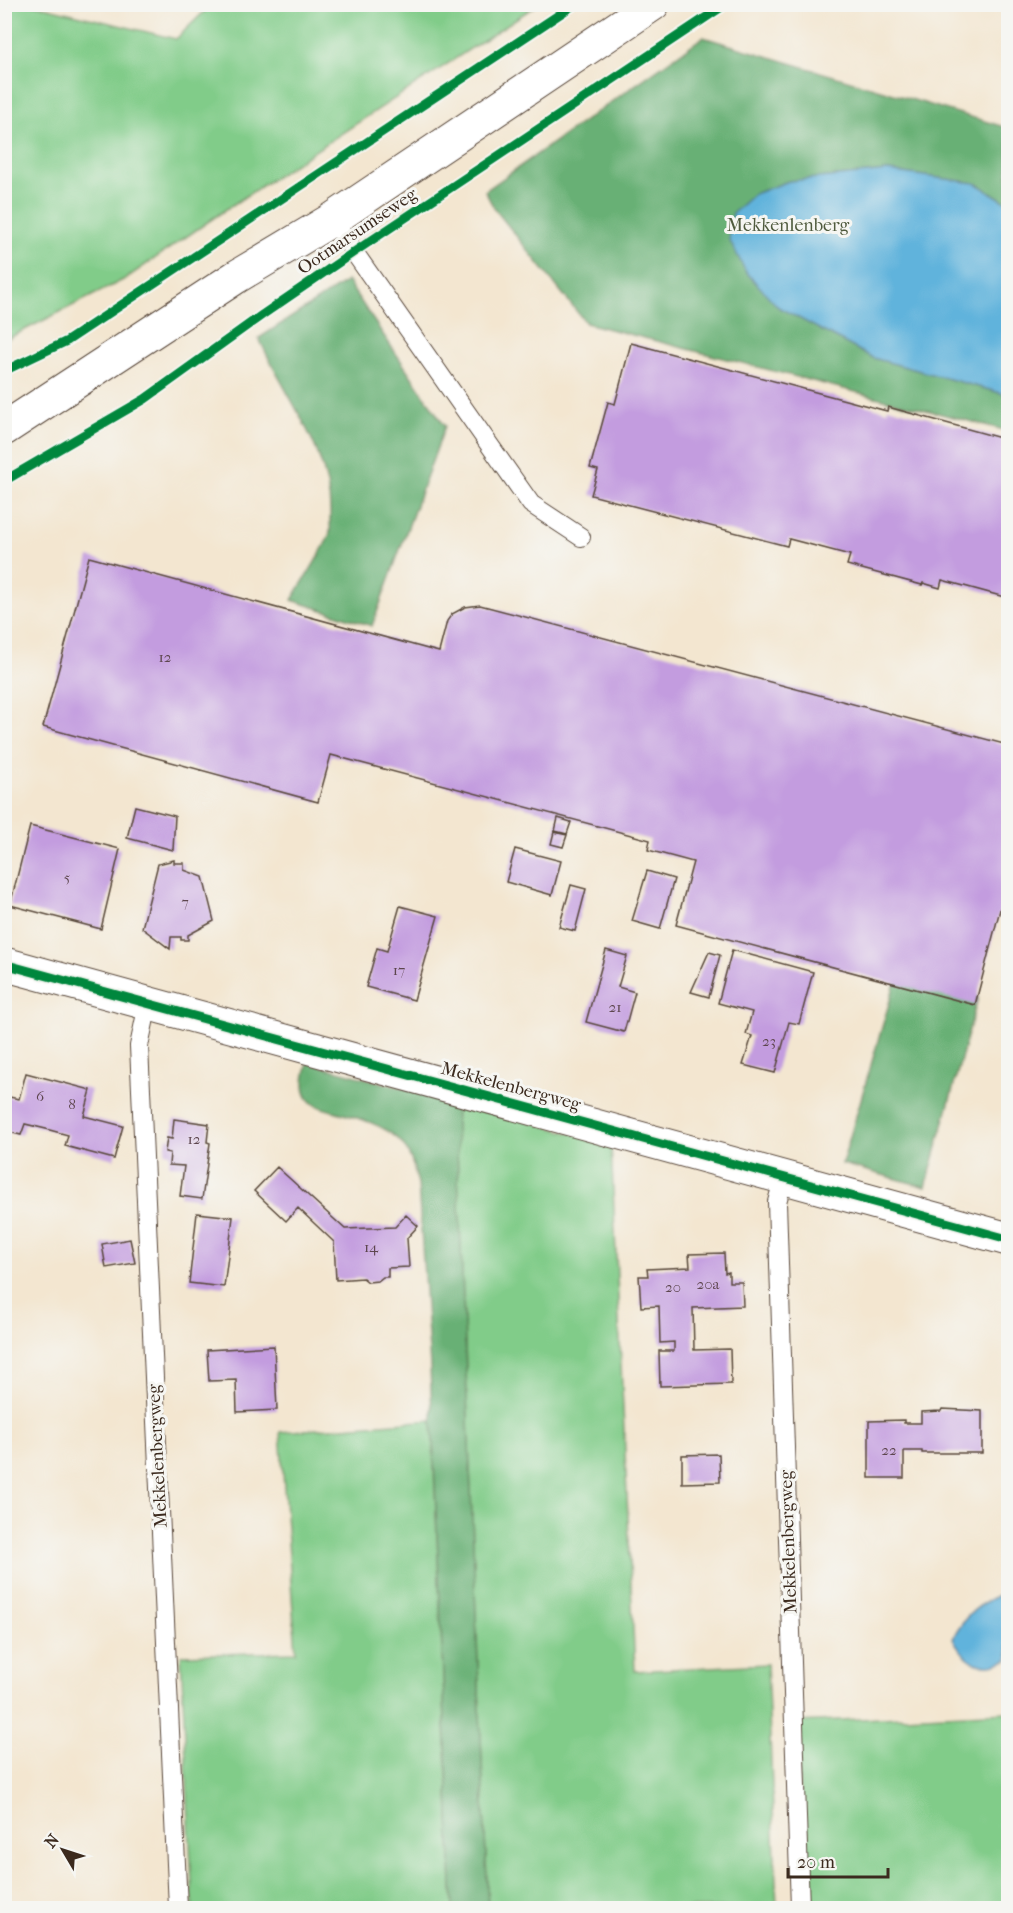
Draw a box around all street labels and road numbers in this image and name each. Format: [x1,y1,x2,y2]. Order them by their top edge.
street label: Ootmarsumseweg [294,184,421,279]
street label: Mekkelenbergweg [439,1058,583,1115]
street label: Mekkelenbergweg [143,1383,172,1528]
street label: Mekkelenbergweg [775,1469,802,1614]

